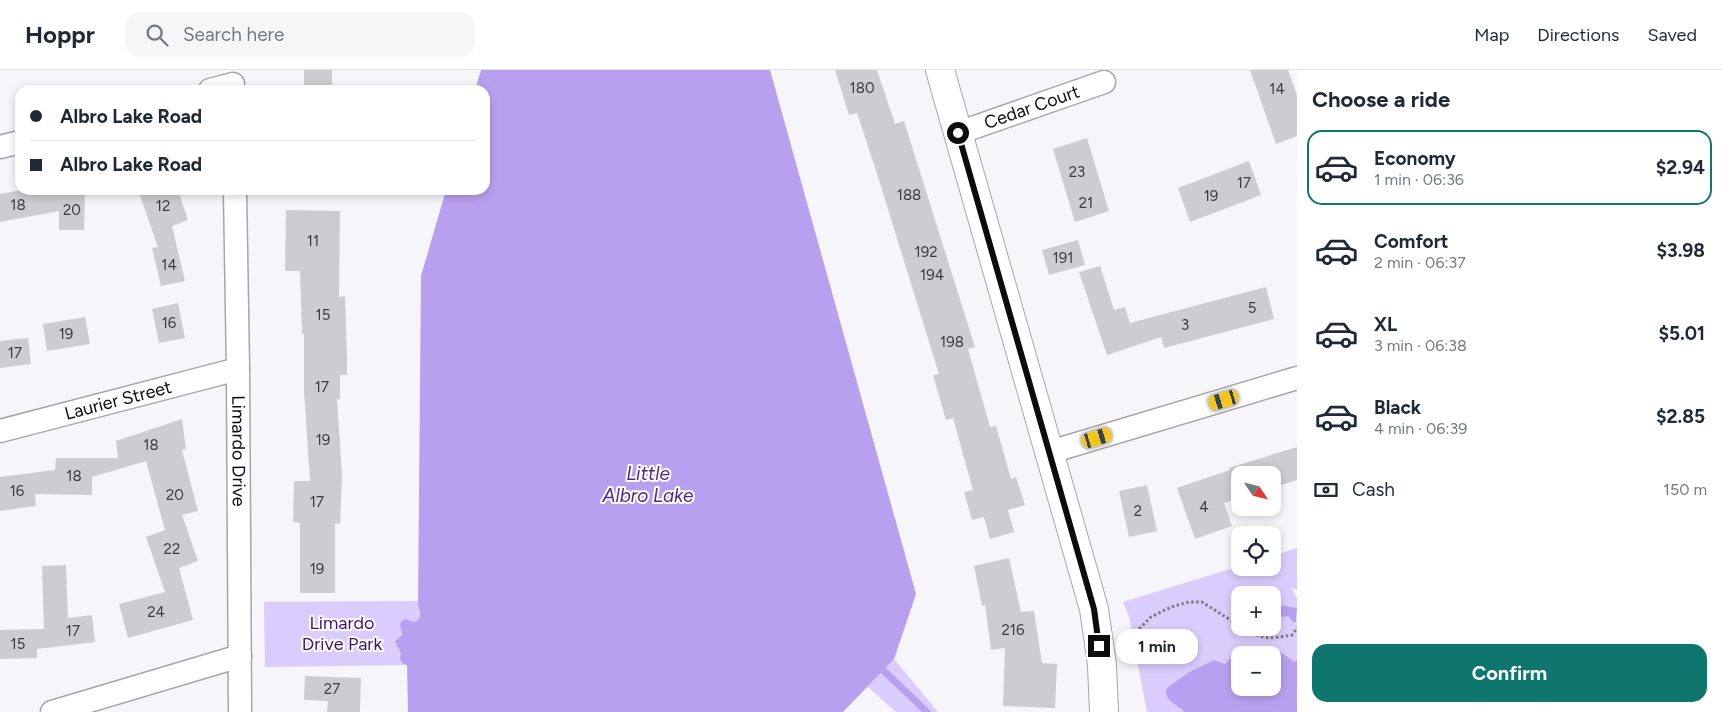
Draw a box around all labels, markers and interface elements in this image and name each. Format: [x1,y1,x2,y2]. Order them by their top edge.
search box [125,12,475,57]
text: Hoppr [25,20,95,49]
icon: search [143,21,171,49]
text: Search here [183,23,284,46]
text: Map [1474,24,1509,46]
text: Directions [1537,24,1619,46]
text: Saved [1647,24,1697,46]
house number: 180 [849,79,875,97]
street label: Cedar Court [981,80,1082,134]
house number: 14 [1269,80,1285,98]
text: Choose a ride [1312,86,1450,113]
text: Albro Lake Road [60,105,202,128]
route start [947,122,969,144]
icon: car [1314,145,1359,190]
text: Economy [1374,147,1456,170]
text: Albro Lake Road [60,153,202,176]
text: $2.94 [1656,156,1705,179]
house number: 23 [1069,163,1085,181]
text: 1 min · 06:36 [1374,170,1464,189]
house number: 17 [1237,174,1251,192]
house number: 188 [897,186,921,204]
house number: 19 [1204,187,1218,205]
house number: 21 [1079,194,1093,212]
house number: 18 [10,196,26,214]
house number: 12 [156,197,170,215]
house number: 20 [63,201,81,219]
icon: car [1314,228,1359,273]
text: Comfort [1374,230,1449,253]
house number: 11 [307,232,319,250]
text: $3.98 [1657,239,1705,262]
house number: 192 [914,243,938,261]
house number: 191 [1053,249,1073,267]
text: 2 min · 06:37 [1374,253,1466,272]
house number: 14 [161,256,177,274]
house number: 194 [920,266,944,284]
house number: 5 [1248,299,1256,317]
house number: 15 [316,306,330,324]
icon: car [1314,311,1359,356]
text: XL [1374,313,1397,336]
house number: 16 [162,314,177,332]
house number: 3 [1181,316,1189,334]
text: $5.01 [1658,322,1705,345]
house number: 19 [59,325,73,343]
house number: 198 [940,333,964,351]
text: 3 min · 06:38 [1374,336,1467,355]
house number: 17 [8,344,22,362]
street label: Laurier Street [62,376,174,425]
house number: 17 [315,378,329,396]
car [1207,388,1240,412]
icon: car [1314,394,1359,439]
street label: Limardo Drive [227,395,250,507]
text: Black [1374,396,1421,419]
text: $2.85 [1656,405,1705,428]
text: 4 min · 06:39 [1374,419,1467,438]
car [1080,426,1113,450]
house number: 19 [316,431,330,449]
house number: 18 [143,436,159,454]
water label: Little Albro Lake [602,462,694,507]
north arrow [1231,466,1281,516]
map controls [1231,466,1281,696]
house number: 18 [66,467,82,485]
icon: cash [1312,476,1340,504]
text: Cash [1352,478,1395,501]
text: 150 m [1663,480,1707,499]
house number: 16 [10,482,25,500]
house number: 20 [166,486,184,504]
house number: 17 [310,493,324,511]
house number: 4 [1199,498,1209,516]
house number: 2 [1134,502,1142,520]
button: locate [1231,526,1281,576]
house number: 22 [164,540,180,558]
house number: 19 [310,560,324,578]
button: + [1231,586,1281,636]
house number: 24 [147,603,165,621]
park label: Limardo Drive Park [302,612,382,655]
house number: 216 [1001,621,1025,639]
house number: 17 [66,622,80,640]
callout: 1 min [1116,628,1199,664]
house number: 15 [11,635,25,653]
route end [1088,635,1110,657]
text: 1 min [1138,637,1176,656]
button: Confirm [1312,644,1707,702]
button: − [1231,646,1281,696]
house number: 27 [324,680,340,698]

